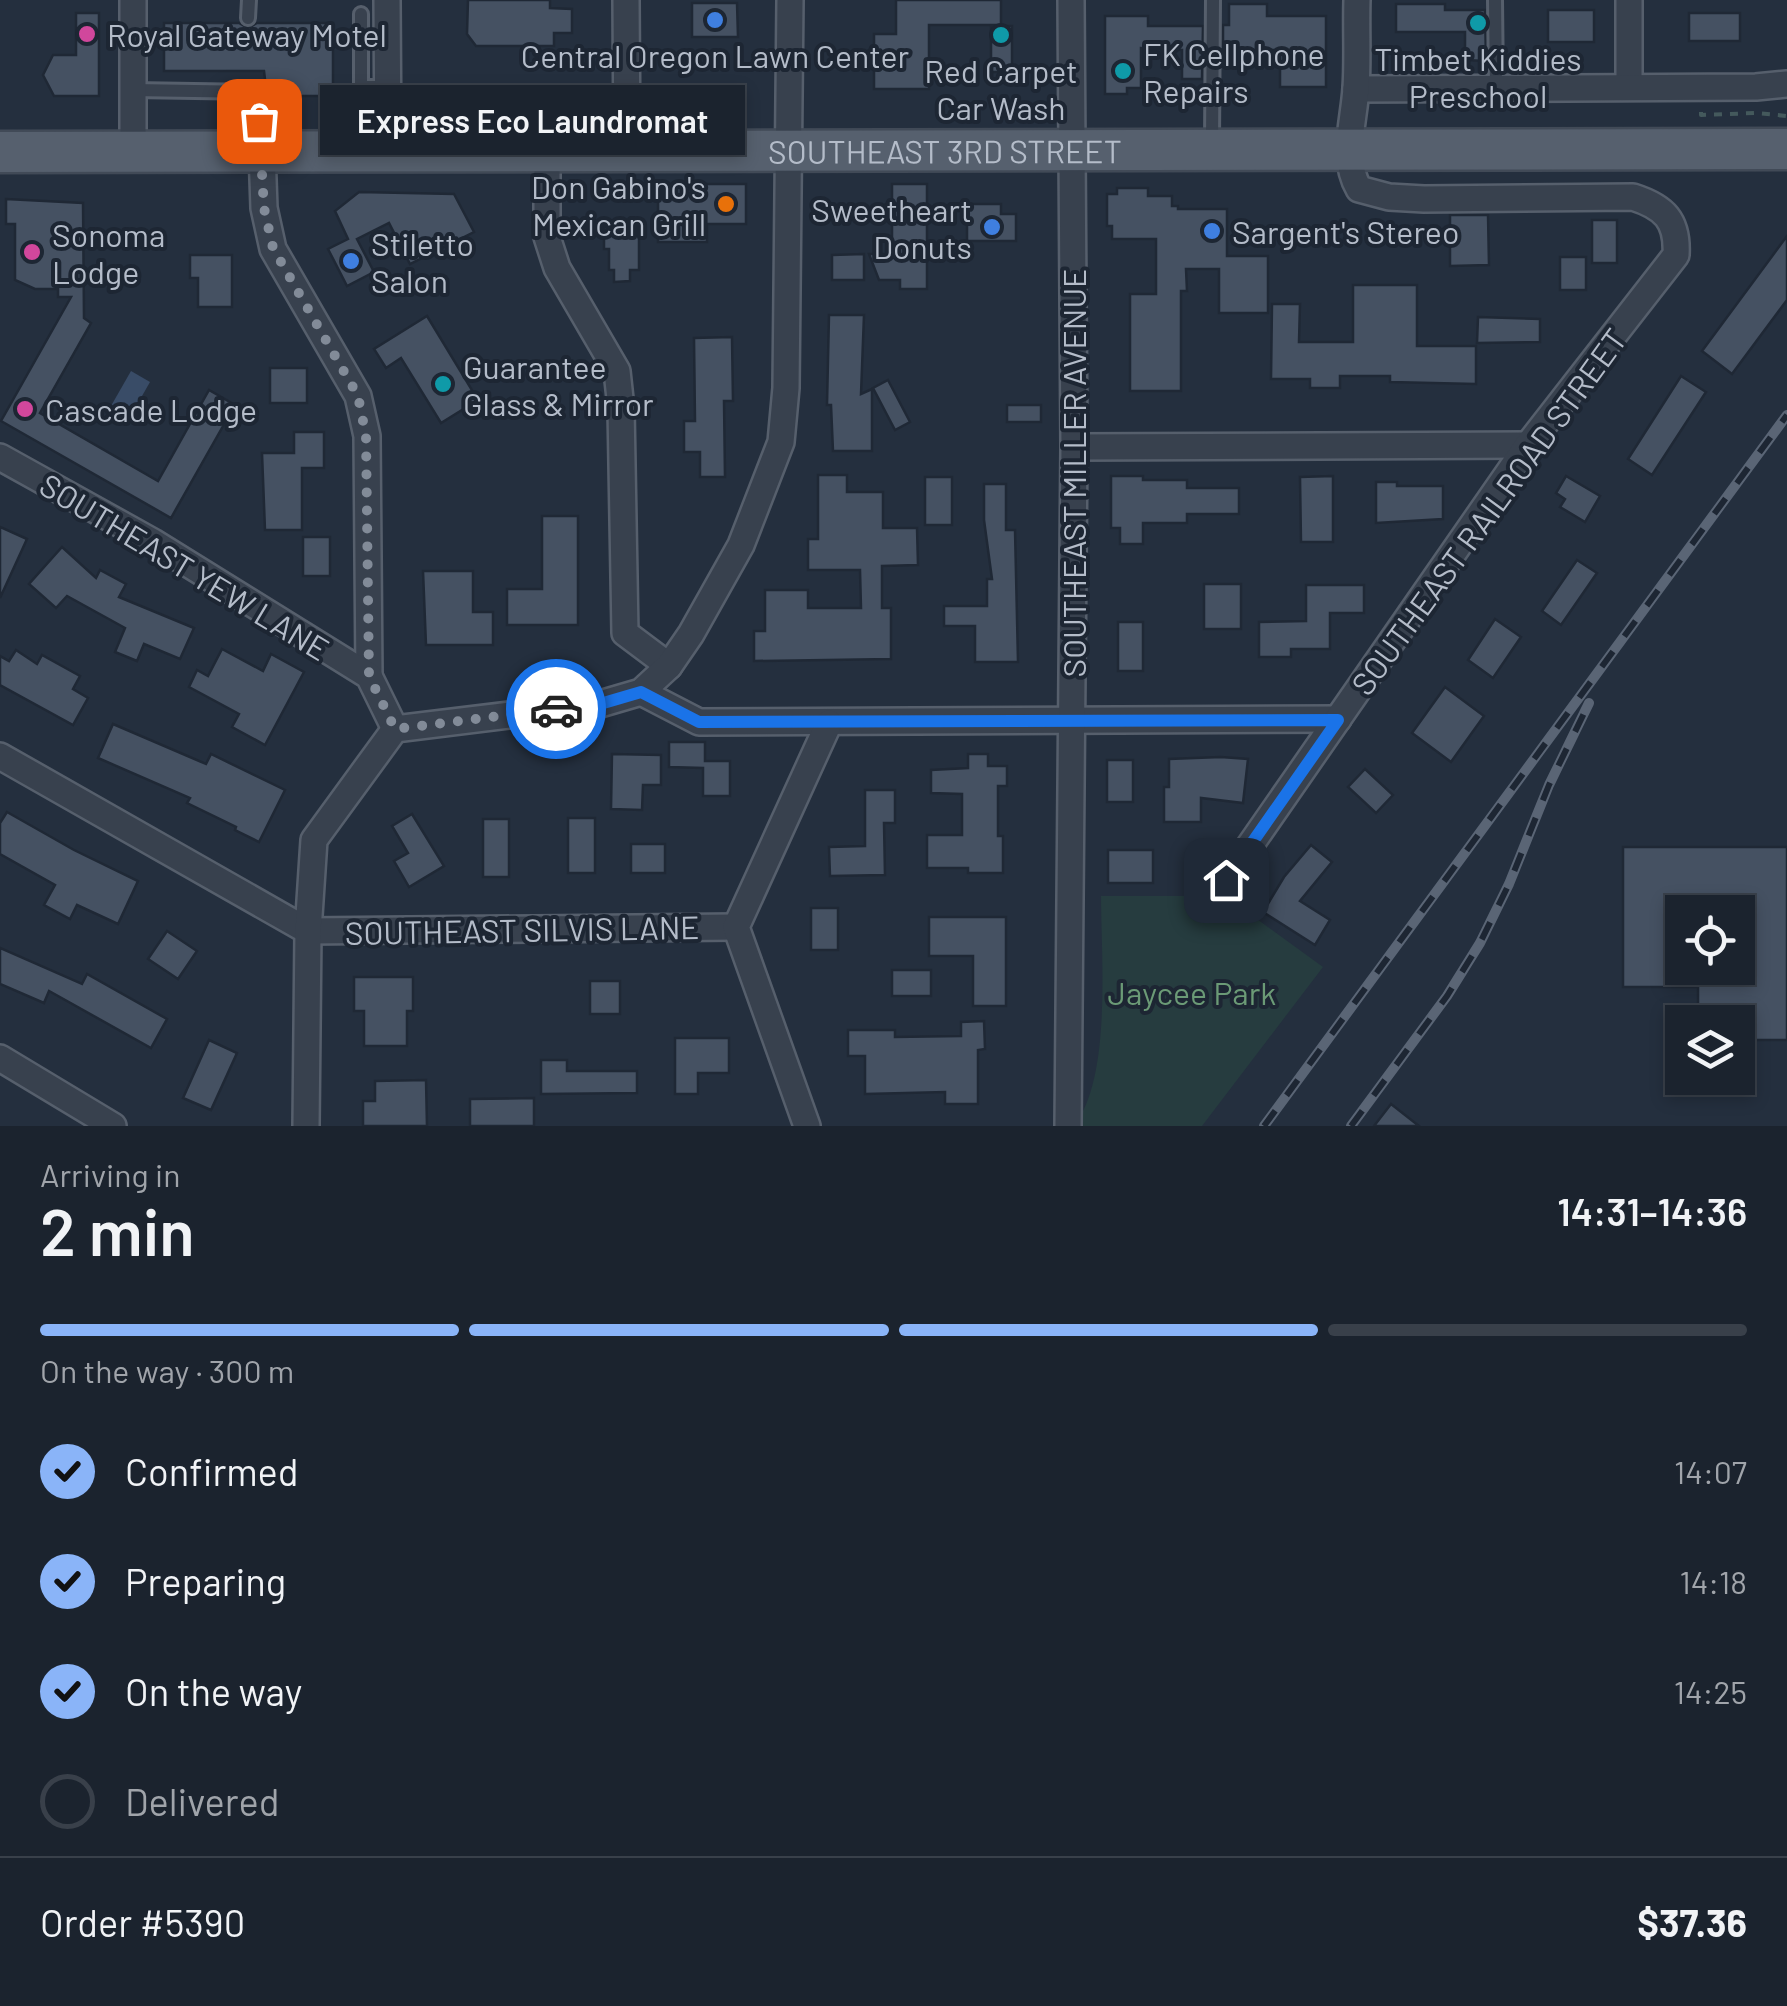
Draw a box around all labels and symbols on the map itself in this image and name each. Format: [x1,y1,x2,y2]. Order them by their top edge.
marker: Central Oregon Lawn Center [704,9,726,31]
marker: Timbet Kiddies Preschool [1467,12,1489,34]
place label: Royal Gateway Motel [107,15,387,53]
marker: Royal Gateway Motel [76,23,98,45]
marker: Red Carpet Car Wash [990,24,1012,46]
place label: FK Cellphone Repairs [1143,34,1324,109]
place label: Central Oregon Lawn Center [521,36,910,74]
place label: Timbet Kiddies Preschool [1374,39,1582,114]
place label: Red Carpet Car Wash [924,51,1078,126]
marker: FK Cellphone Repairs [1112,60,1134,82]
pin [217,79,302,164]
callout: Express Eco Laundromat [319,86,744,156]
street label: SOUTHEAST 3RD STREET [768,131,1122,170]
place label: Don Gabino's Mexican Grill [531,167,706,242]
place label: Sweetheart Donuts [811,190,972,265]
marker: Don Gabino's Mexican Grill [715,193,737,215]
place label: Sargent's Stereo [1232,212,1459,250]
place label: Sonoma Lodge [52,215,165,290]
marker: Sweetheart Donuts [981,216,1003,238]
marker: Sargent's Stereo [1201,220,1223,242]
place label: Stiletto Salon [371,224,474,299]
marker: Sonoma Lodge [21,241,43,263]
marker: Stiletto Salon [340,250,362,272]
street label: SOUTHEAST MILLER AVENUE [1054,269,1092,677]
street label: SOUTHEAST RAILROAD STREET [1342,321,1634,701]
place label: Guarantee Glass & Mirror [463,347,654,422]
marker: Guarantee Glass & Mirror [432,373,454,395]
place label: Cascade Lodge [45,390,257,428]
marker: Cascade Lodge [14,398,36,420]
street label: SOUTHEAST YEW LANE [34,465,336,667]
courier [506,659,606,759]
pin [1184,838,1269,923]
street label: SOUTHEAST SILVIS LANE [344,907,700,951]
park label: Jaycee Park [1108,973,1276,1011]

